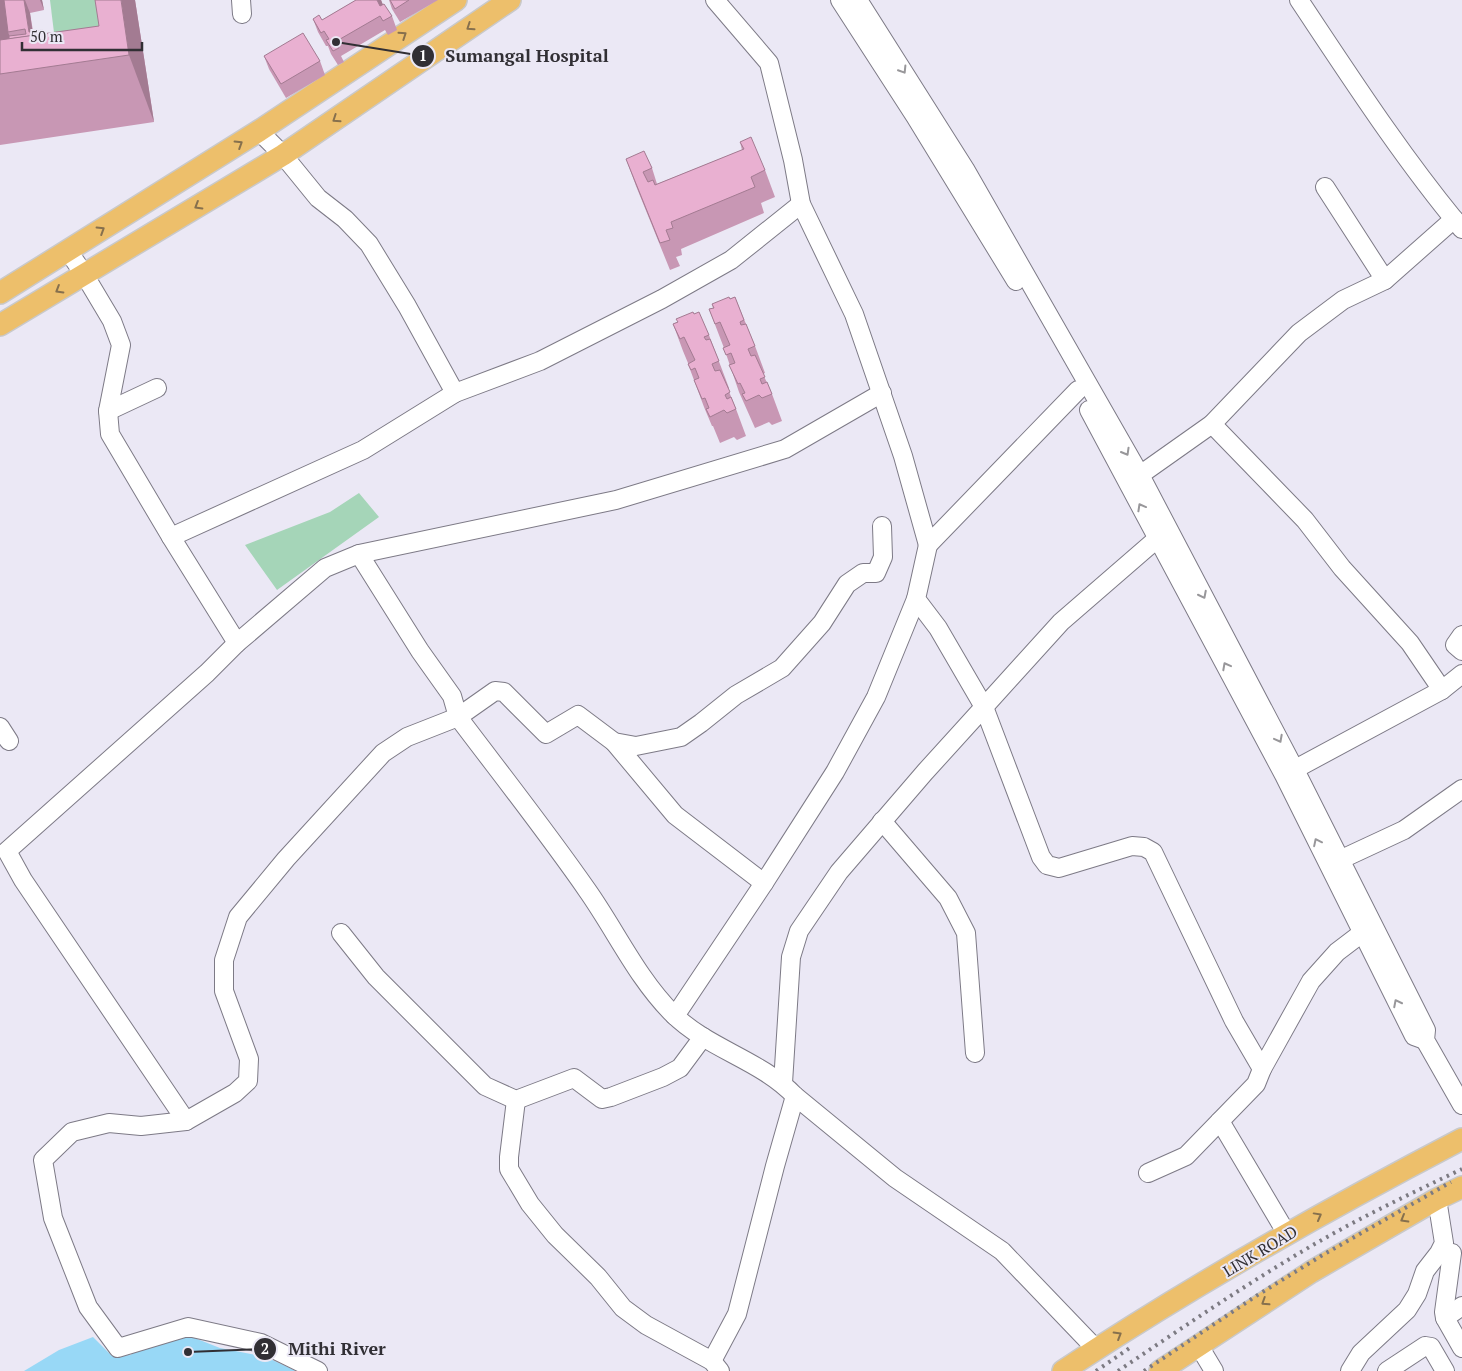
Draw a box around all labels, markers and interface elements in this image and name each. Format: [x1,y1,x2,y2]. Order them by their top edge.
scale bar [22,20,142,52]
one-way arrow [466,21,475,30]
text: 50 m [30,26,63,46]
one-way arrow [398,32,407,41]
callout: Sumangal Hospital [411,39,619,72]
text: Sumangal Hospital [445,43,609,67]
text: 1 [419,45,427,65]
one-way arrow [897,65,906,74]
one-way arrow [332,113,341,122]
one-way arrow [233,140,242,150]
one-way arrow [195,200,204,210]
one-way arrow [96,227,105,237]
one-way arrow [55,283,64,293]
one-way arrow [1120,447,1130,456]
one-way arrow [1138,504,1148,513]
one-way arrow [1197,590,1207,599]
one-way arrow [1222,663,1232,672]
one-way arrow [1273,734,1283,743]
one-way arrow [1313,838,1323,847]
one-way arrow [1393,999,1403,1008]
one-way arrow [1400,1212,1409,1222]
one-way arrow [1313,1213,1322,1223]
street label: LINK ROAD [1219,1220,1301,1282]
one-way arrow [1261,1296,1270,1306]
one-way arrow [1113,1332,1122,1342]
callout: Mithi River [253,1333,396,1366]
text: Mithi River [288,1336,386,1360]
text: 2 [261,1338,269,1358]

